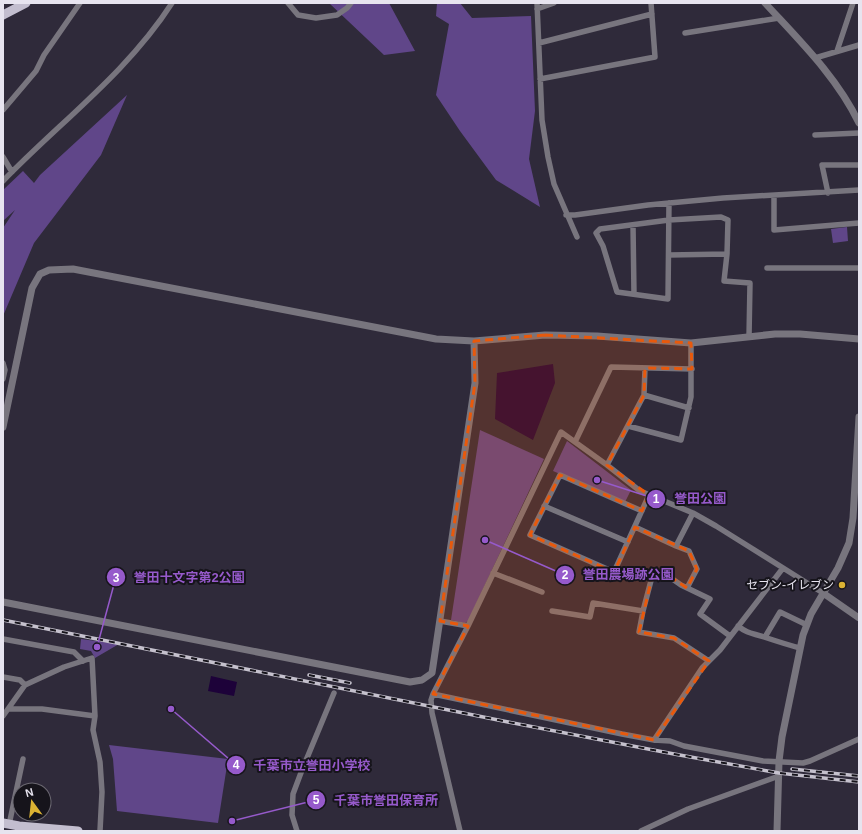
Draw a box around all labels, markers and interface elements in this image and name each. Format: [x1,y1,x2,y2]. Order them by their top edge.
callout: 誉田公園 [646,486,734,511]
text: 誉田公園 [674,491,726,506]
text: 1 [653,492,660,506]
callout: 誉田農場跡公園 [555,562,682,587]
callout: 誉田十文字第2公園 [106,565,253,590]
text: 誉田農場跡公園 [582,567,674,582]
text: 2 [562,568,569,582]
text: 誉田十文字第2公園 [133,570,245,585]
text: 3 [113,571,120,585]
place label: セブン-イレブン [746,578,834,592]
marker: セブン-イレブン [837,580,847,590]
callout: 千葉市立誉田小学校 [226,752,379,777]
text: 4 [233,758,240,772]
text: 千葉市立誉田小学校 [253,758,371,773]
north arrow [12,782,52,822]
text: N [24,786,35,799]
callout: 千葉市誉田保育所 [306,788,446,813]
text: 5 [313,793,320,807]
text: 千葉市誉田保育所 [334,793,438,808]

